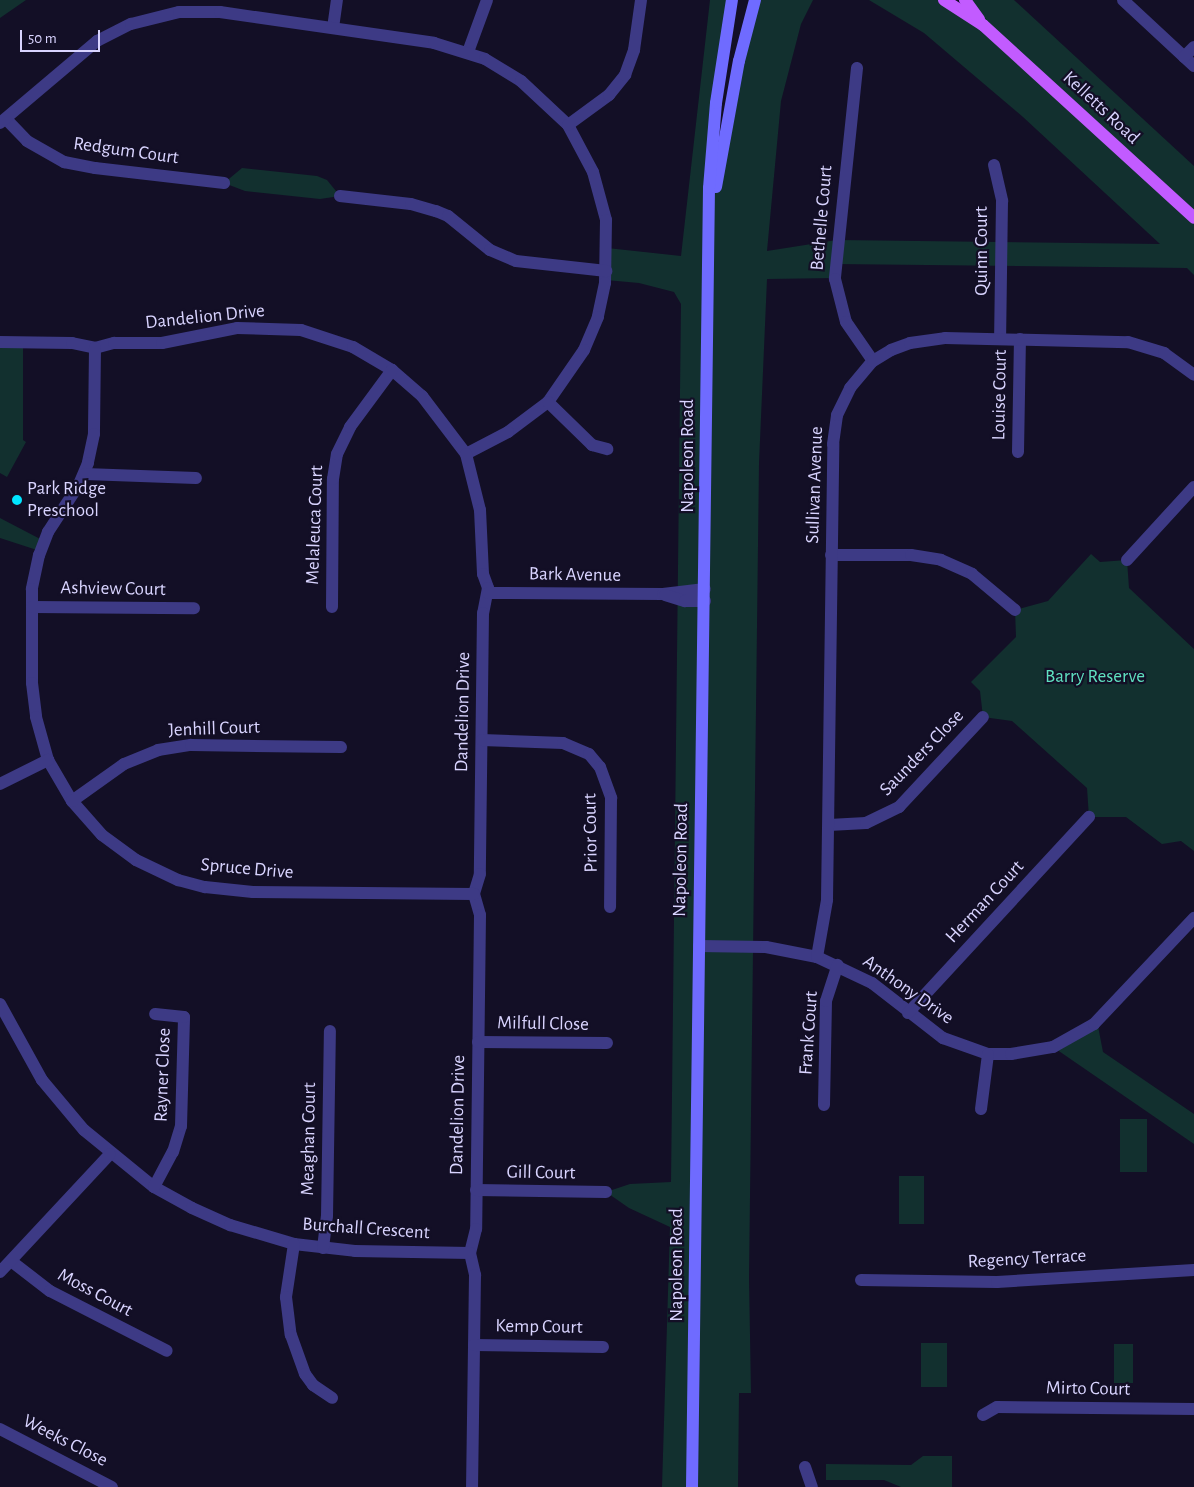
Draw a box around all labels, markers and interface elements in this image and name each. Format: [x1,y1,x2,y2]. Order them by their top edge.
scale bar [22,20,102,52]
text: 50 m [28,31,57,46]
street label: Kelletts Road [1058,67,1144,149]
street label: Redgum Court [72,132,180,170]
street label: Bethelle Court [806,165,838,271]
street label: Quinn Court [971,206,993,296]
street label: Dandelion Drive [144,299,266,335]
street label: Louise Court [988,349,1012,441]
street label: Napoleon Road [677,399,699,513]
street label: Sullivan Avenue [802,426,828,544]
street label: Melaleuca Court [302,465,328,585]
place label: Park Ridge Preschool [27,478,106,522]
marker: Park Ridge Preschool [11,494,23,506]
street label: Bark Avenue [529,563,621,587]
street label: Ashview Court [60,577,166,601]
street label: Dandelion Drive [451,652,475,772]
park label: Barry Reserve [1045,666,1145,688]
street label: Saunders Close [875,705,969,801]
street label: Jenhill Court [168,716,260,742]
street label: Prior Court [579,793,603,873]
street label: Napoleon Road [669,803,693,917]
street label: Spruce Drive [200,854,294,884]
street label: Herman Court [941,856,1029,948]
street label: Anthony Drive [858,950,958,1030]
street label: Frank Court [795,990,823,1076]
street label: Milfull Close [497,1012,589,1036]
street label: Rayner Close [150,1027,176,1123]
street label: Dandelion Drive [446,1055,470,1175]
street label: Meaghan Court [297,1082,321,1196]
street label: Gill Court [506,1161,576,1185]
street label: Napoleon Road [666,1208,688,1322]
street label: Burchall Crescent [302,1213,430,1245]
street label: Regency Terrace [967,1245,1087,1273]
street label: Moss Court [54,1264,136,1322]
street label: Kemp Court [495,1315,583,1339]
street label: Mirto Court [1046,1377,1130,1401]
street label: Weeks Close [19,1410,111,1472]

